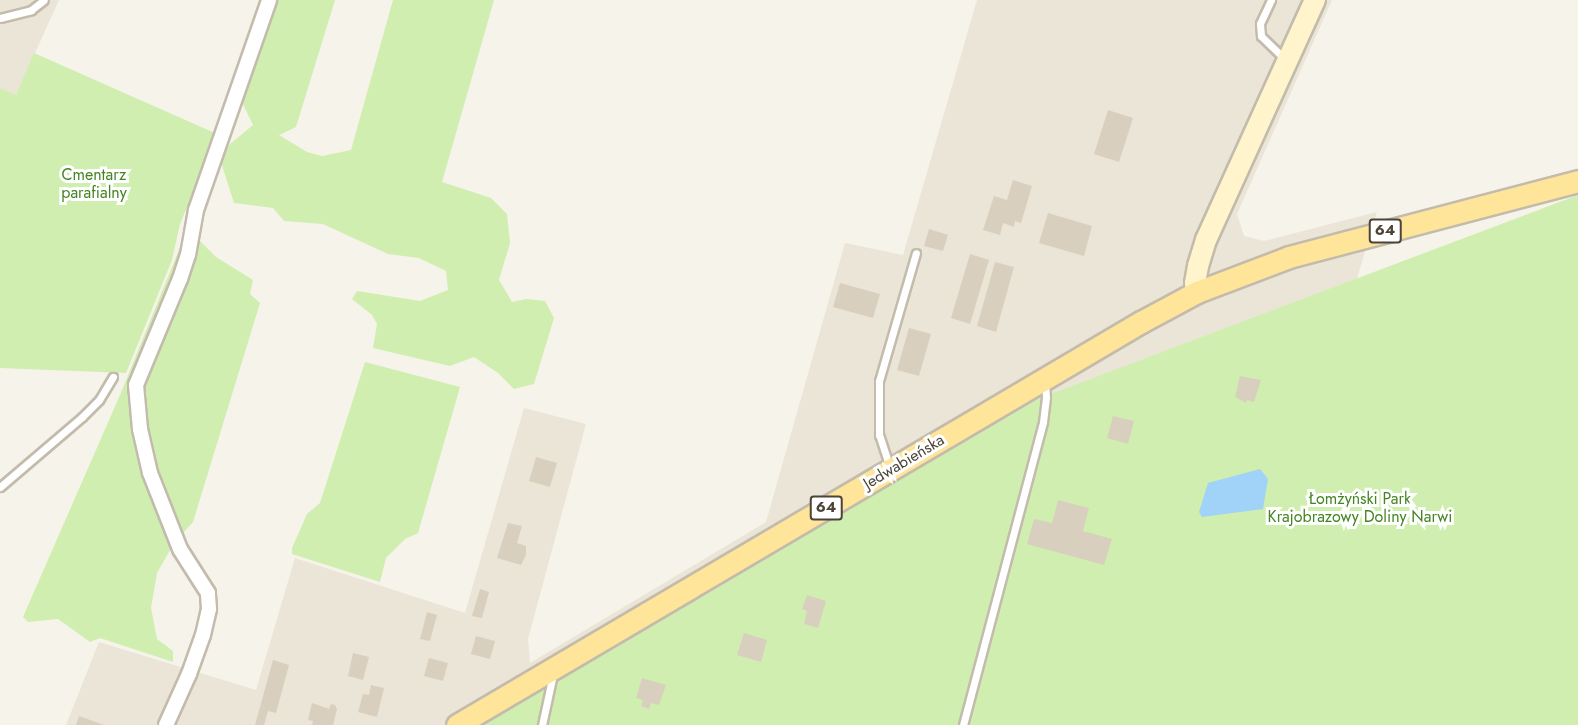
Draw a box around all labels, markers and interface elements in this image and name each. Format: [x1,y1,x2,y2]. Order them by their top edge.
park label: Cmentarz parafialny [61,165,127,203]
road number: 64 [1368,219,1402,243]
street label: Jedwabieńska [860,430,948,494]
park label: Łomżyński Park Krajobrazowy Doliny Narwi [1268,489,1452,527]
road number: 64 [810,496,842,520]

